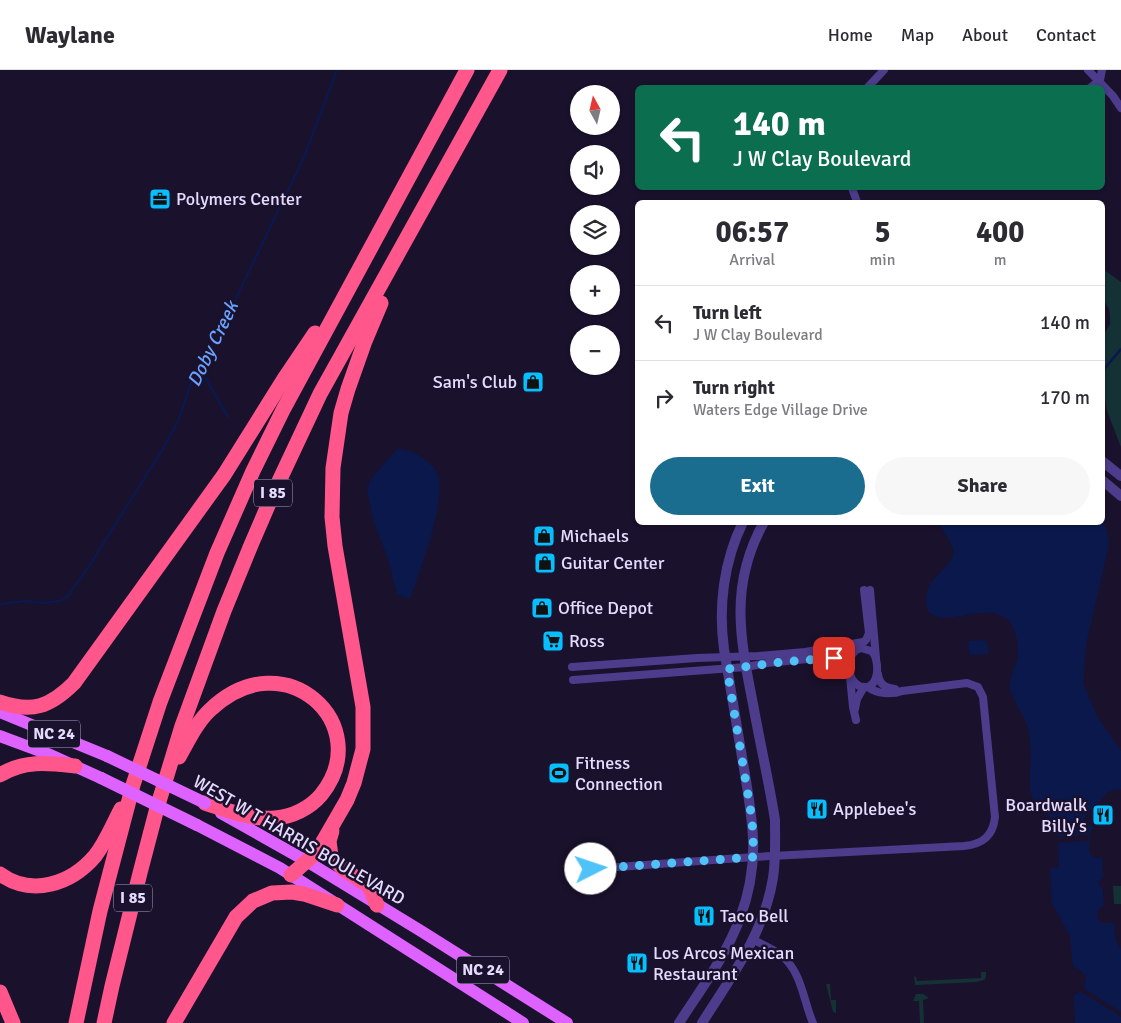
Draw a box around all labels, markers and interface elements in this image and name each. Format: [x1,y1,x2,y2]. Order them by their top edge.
text: Waylane [25,20,115,50]
text: Home [828,24,873,46]
text: Map [901,24,934,46]
text: About [962,24,1008,46]
text: Contact [1036,24,1096,46]
north arrow [570,85,620,135]
map controls [570,85,620,375]
text: 140 m [733,102,826,145]
icon: left [650,105,715,170]
button: sound [570,145,620,195]
text: J W Clay Boulevard [733,145,911,172]
office icon: Polymers Center [148,187,172,211]
place label: Polymers Center [176,188,302,210]
button: layers [570,205,620,255]
text: 06:57 [715,214,789,251]
text: 5 [874,214,891,251]
text: 400 [976,214,1024,251]
text: Arrival [729,250,775,270]
text: min [870,250,895,270]
text: m [994,250,1007,270]
button: + [570,265,620,315]
water label: Doby Creek [182,296,245,391]
text: Turn left [693,301,762,325]
icon: left [650,309,678,337]
text: 140 m [1040,311,1090,335]
button: − [570,325,620,375]
text: J W Clay Boulevard [693,325,823,345]
shop icon: Sam's Club [521,370,545,394]
place label: Sam's Club [433,371,517,393]
text: Turn right [693,376,775,400]
icon: right [650,384,678,412]
text: 170 m [1040,386,1090,410]
text: Waters Edge Village Drive [693,400,868,420]
button: Exit [650,457,865,515]
button: Share [875,457,1090,515]
road number: I 85 [254,479,292,506]
shop icon: Michaels [532,524,556,548]
place label: Michaels [560,525,629,547]
shop icon: Guitar Center [533,551,557,575]
place label: Guitar Center [561,552,665,574]
shop icon: Office Depot [530,596,554,620]
place label: Office Depot [558,597,653,619]
supermarket icon: Ross [541,629,565,653]
place label: Ross [569,630,605,652]
pin [813,637,855,679]
icon: arrive [820,644,848,672]
road number: NC 24 [28,721,80,748]
place label: Fitness Connection [575,752,663,795]
sports icon: Fitness Connection [547,761,571,785]
street label: WEST W T HARRIS BOULEVARD [189,770,409,910]
place label: Boardwalk Billy's [1005,794,1087,837]
restaurant icon: Applebee's [805,797,829,821]
place label: Applebee's [833,798,916,820]
restaurant icon: Boardwalk Billy's [1091,803,1115,827]
position arrow [564,842,616,894]
road number: I 85 [114,884,152,911]
restaurant icon: Taco Bell [692,904,716,928]
place label: Taco Bell [720,905,789,927]
place label: Los Arcos Mexican Restaurant [653,942,794,985]
restaurant icon: Los Arcos Mexican Restaurant [625,951,649,975]
road number: NC 24 [457,956,509,984]

